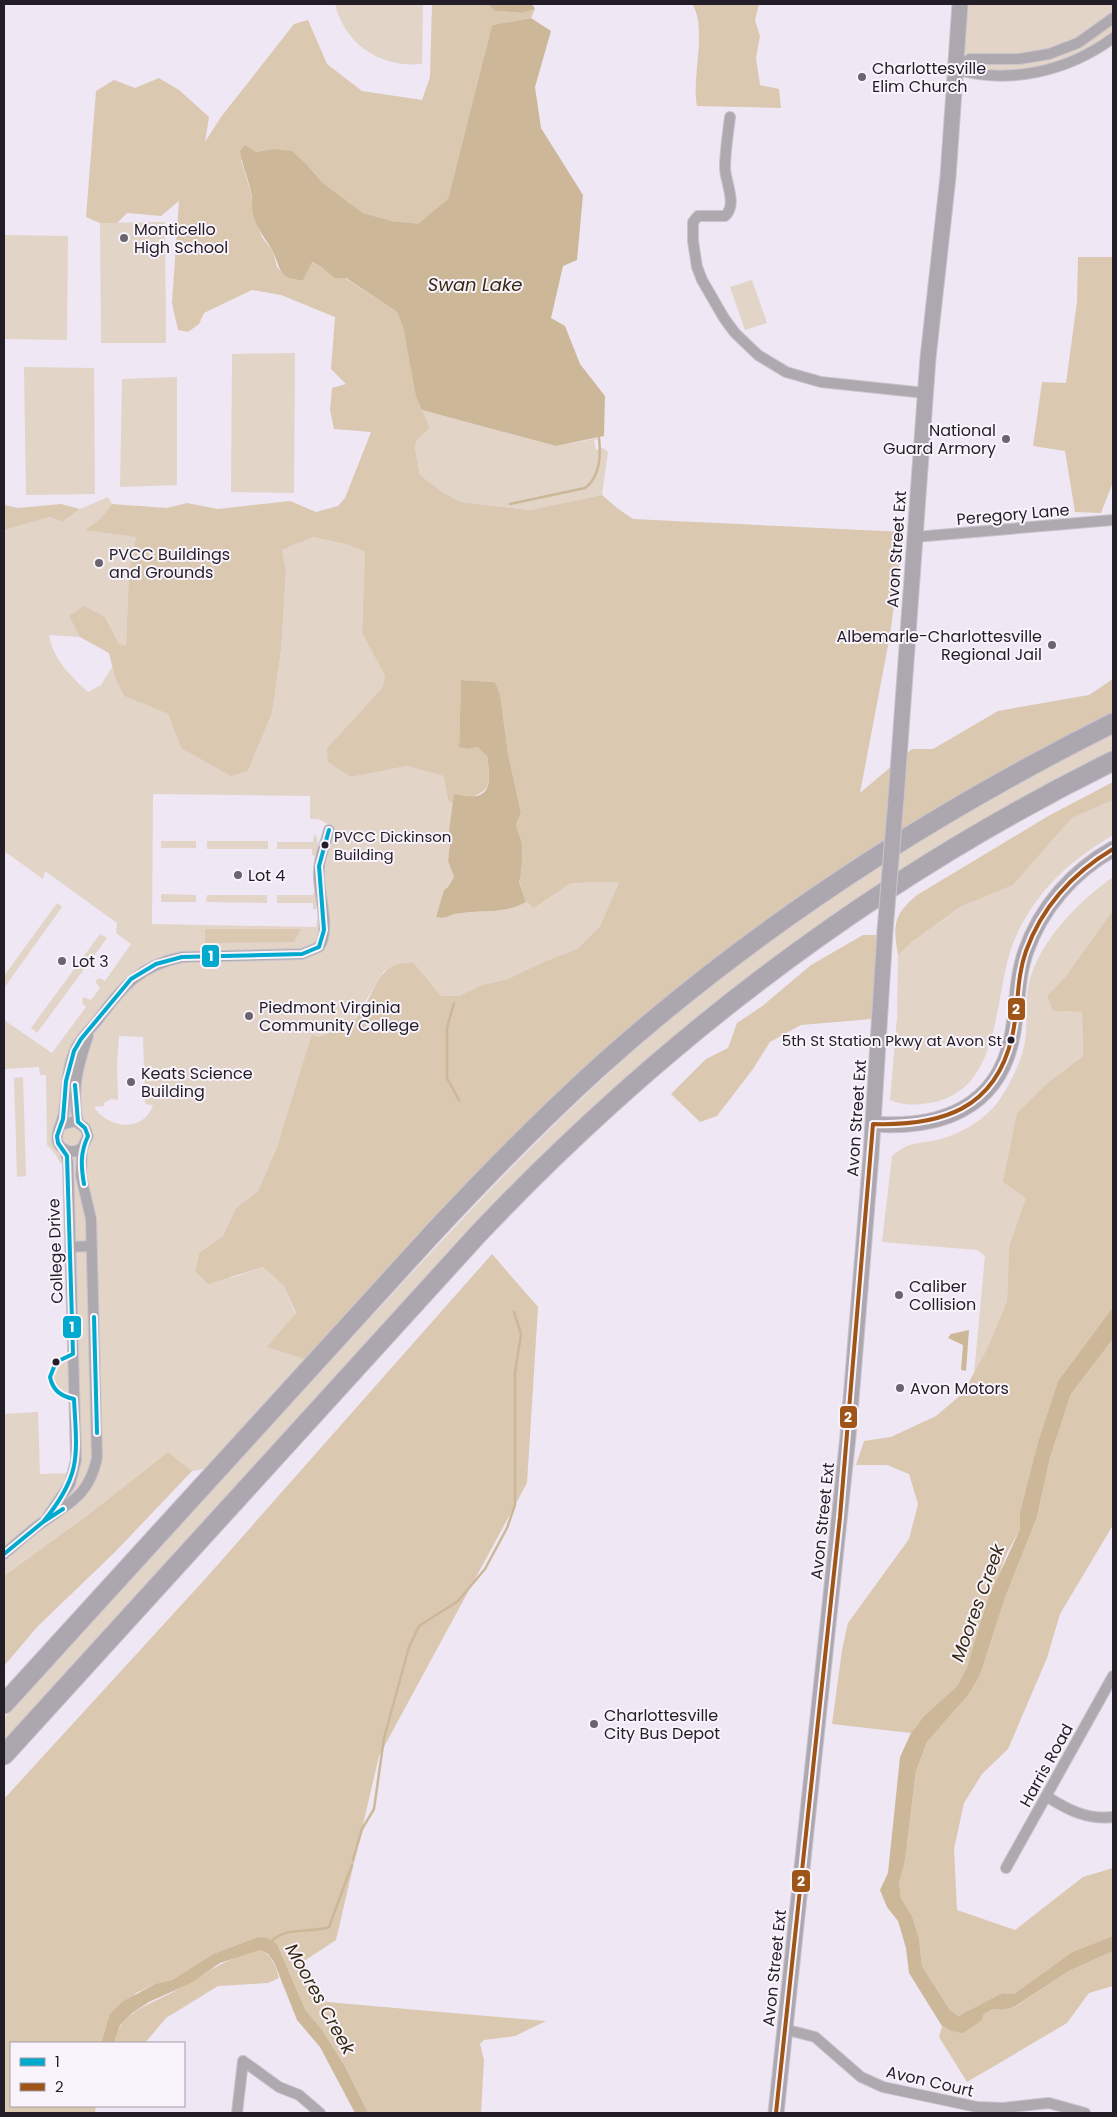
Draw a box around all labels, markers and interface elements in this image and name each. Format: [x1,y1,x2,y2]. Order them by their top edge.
place label: Charlottesville Elim Church [872,57,986,98]
marker: Charlottesville Elim Church [856,71,868,83]
place label: Monticello High School [134,218,228,259]
marker: Monticello High School [118,232,130,244]
water label: Swan Lake [428,272,522,297]
place label: National Guard Armory [883,419,996,460]
marker: National Guard Armory [1000,433,1012,445]
street label: Avon Street Ext [881,490,912,608]
street label: Peregory Lane [956,498,1071,531]
place label: PVCC Buildings and Grounds [109,543,230,584]
marker: PVCC Buildings and Grounds [93,557,105,569]
place label: Albemarle-Charlottesville Regional Jail [836,625,1042,666]
marker: Albemarle-Charlottesville Regional Jail [1046,639,1058,651]
place label: PVCC Dickinson Building [334,826,451,865]
marker: PVCC Dickinson Building [320,840,330,850]
place label: Lot 4 [248,864,285,887]
marker: Lot 4 [232,869,244,881]
line badge: 1 [201,944,220,968]
text: 1 [208,946,214,966]
place label: Lot 3 [72,950,109,973]
marker: Lot 3 [56,955,68,967]
place label: Piedmont Virginia Community College [259,996,419,1037]
line badge: 2 [1007,997,1026,1021]
text: 2 [1012,999,1020,1019]
marker: Piedmont Virginia Community College [243,1010,255,1022]
place label: 5th St Station Pkwy at Avon St [782,1030,1002,1051]
marker: 5th St Station Pkwy at Avon St [1006,1035,1016,1045]
street label: Avon Street Ext [841,1059,872,1177]
place label: Keats Science Building [141,1062,253,1103]
marker: Keats Science Building [125,1076,137,1088]
street label: College Drive [42,1198,69,1304]
place label: Caliber Collision [909,1275,976,1316]
marker: Caliber Collision [893,1289,905,1301]
line badge: 1 [62,1315,82,1339]
text: 1 [69,1317,75,1337]
unlabelled marker [51,1357,61,1367]
place label: Avon Motors [910,1377,1009,1400]
marker: Avon Motors [894,1382,906,1394]
line badge: 2 [839,1405,858,1429]
text: 2 [844,1407,852,1427]
street label: Avon Street Ext [805,1461,840,1581]
water label: Moores Creek [945,1540,1011,1665]
place label: Charlottesville City Bus Depot [604,1704,720,1745]
marker: Charlottesville City Bus Depot [588,1718,600,1730]
street label: Harris Road [1014,1719,1079,1811]
line badge: 2 [791,1869,811,1893]
text: 2 [797,1871,805,1891]
street label: Avon Street Ext [757,1908,792,2028]
water label: Moores Creek [280,1939,362,2059]
legend [10,2042,185,2107]
text: 1 [55,2051,60,2072]
street label: Avon Court [884,2060,976,2103]
text: 2 [55,2076,64,2097]

